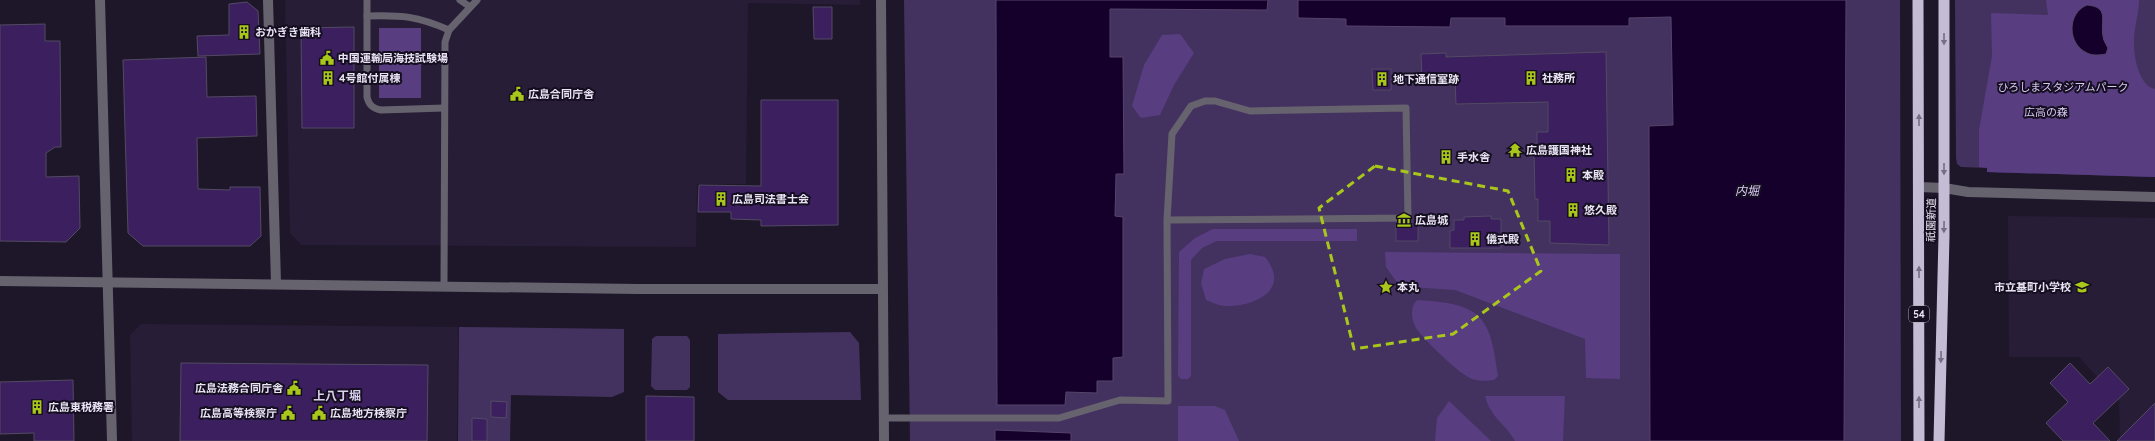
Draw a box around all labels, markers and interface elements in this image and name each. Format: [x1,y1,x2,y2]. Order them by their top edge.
building icon: おかぎき歯科 [236,24,252,40]
place label: おかぎき歯科 [255,25,321,39]
one-way arrow [1941,33,1947,46]
public building icon: 中国運輸局海技試験場 [319,50,335,66]
place label: 中国運輸局海技試験場 [338,51,448,65]
building icon: 4号館付属棟 [320,70,336,86]
building icon: 社務所 [1523,70,1539,86]
place label: 4号館付属棟 [339,71,400,85]
building icon: 地下通信室跡 [1374,71,1390,87]
place label: 社務所 [1542,71,1575,85]
place label: 地下通信室跡 [1393,72,1459,86]
park label: ひろしまスタジアムパーク [1997,80,2129,94]
public building icon: 広島合同庁舎 [509,86,525,102]
place label: 広島合同庁舎 [528,87,595,101]
park label: 広高の森 [2024,105,2068,119]
one-way arrow [1916,113,1922,126]
temple icon: 広島護国神社 [1507,142,1523,158]
place label: 広島護国神社 [1526,143,1592,157]
building icon: 手水舎 [1438,149,1454,165]
place label: 手水舎 [1457,150,1491,164]
one-way arrow [1941,163,1947,176]
building icon: 本殿 [1563,167,1579,183]
place label: 本殿 [1582,168,1604,182]
water label: 内堀 [1735,183,1761,198]
building icon: 広島司法書士会 [713,191,729,207]
place label: 広島司法書士会 [732,192,809,206]
street label: 祇園新道 [1924,198,1938,242]
building icon: 悠久殿 [1565,202,1581,218]
place label: 悠久殿 [1584,203,1617,217]
museum icon: 広島城 [1396,212,1412,228]
place label: 広島城 [1415,213,1449,227]
one-way arrow [1941,221,1947,234]
building icon: 儀式殿 [1467,231,1483,247]
place label: 儀式殿 [1486,232,1519,246]
one-way arrow [1916,265,1922,278]
place icon: 本丸 [1378,279,1394,295]
school or university icon: 市立基町小学校 [2074,279,2090,295]
place label: 本丸 [1397,280,1419,294]
place label: 市立基町小学校 [1994,280,2071,294]
road number: 54 [1909,306,1929,322]
one-way arrow [1938,351,1944,364]
public building icon: 広島法務合同庁舎 [286,380,302,396]
place label: 広島法務合同庁舎 [195,381,284,395]
district label: 上八丁堀 [313,388,361,403]
one-way arrow [1916,395,1922,408]
building icon: 広島東税務署 [29,399,45,415]
place label: 広島東税務署 [48,400,114,414]
public building icon: 広島高等検察庁 [280,405,296,421]
public building icon: 広島地方検察庁 [311,405,327,421]
place label: 広島高等検察庁 [200,406,277,420]
place label: 広島地方検察庁 [330,406,407,420]

